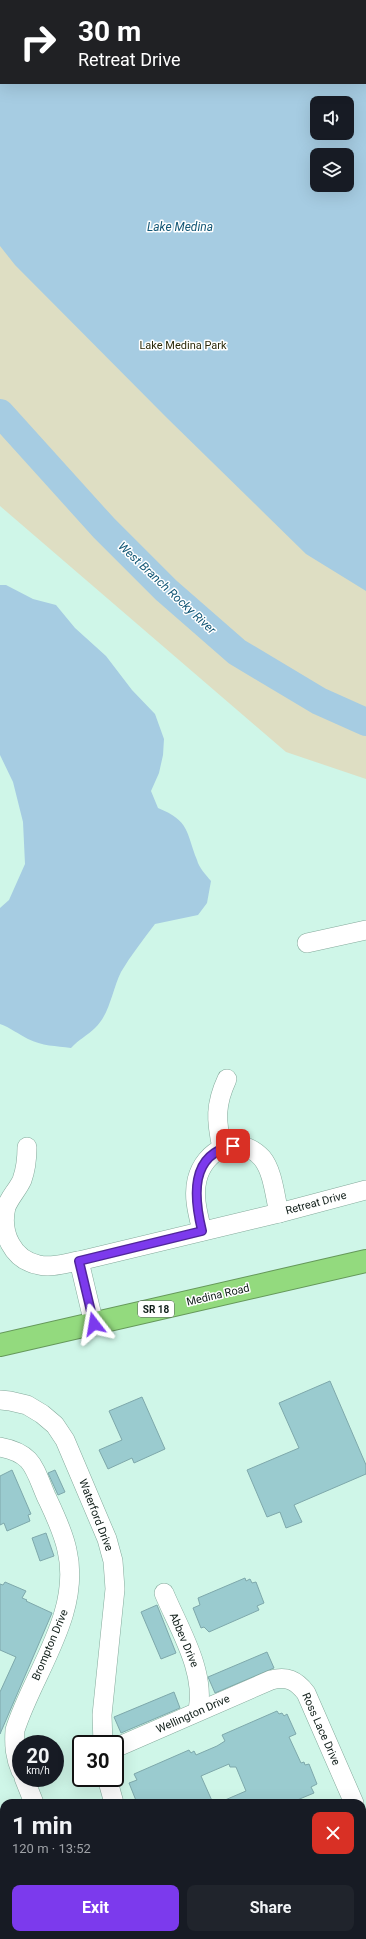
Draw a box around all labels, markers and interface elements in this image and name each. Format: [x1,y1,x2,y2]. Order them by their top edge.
text: 30 m [78,15,141,48]
icon: right [12,16,64,68]
text: Retreat Drive [78,49,181,70]
map controls [310,96,354,192]
button: sound [310,96,354,140]
button: layers [310,148,354,192]
water label: Lake Medina [147,220,213,234]
park label: Lake Medina Park [139,339,227,352]
water label: West Branch Rocky River [115,539,219,638]
pin [216,1129,250,1163]
icon: arrive [222,1135,244,1157]
street label: Retreat Drive [284,1189,348,1217]
street label: Medina Road [185,1281,251,1309]
road number: SR 18 [138,1301,174,1317]
position arrow [73,1303,115,1345]
street label: Waterford Drive [76,1477,116,1553]
street label: Brompton Drive [29,1607,71,1682]
street label: Abbev Drive [167,1611,201,1669]
street label: Ross Lace Drive [299,1691,343,1767]
street label: Wellington Drive [154,1692,232,1736]
speed limit sign: 30 [72,1735,124,1787]
text: 20 [27,1744,49,1768]
text: km/h [26,1765,50,1776]
text: 1 min [12,1812,72,1840]
button: close [312,1812,354,1854]
text: 120 m · 13:52 [12,1841,91,1856]
button: Exit [12,1885,179,1931]
button: Share [187,1885,354,1931]

